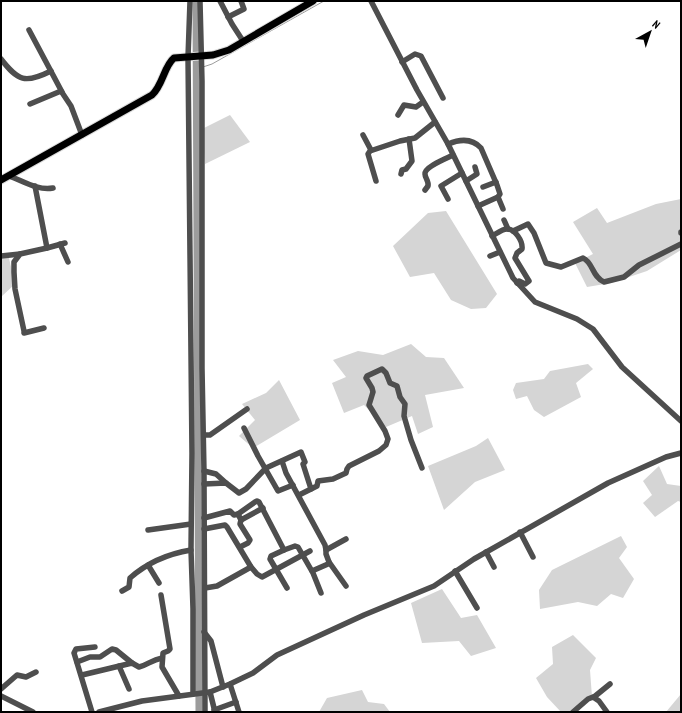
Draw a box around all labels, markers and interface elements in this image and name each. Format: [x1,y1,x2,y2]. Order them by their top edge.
north arrow [630,12,670,52]
text: N [650,17,663,32]

